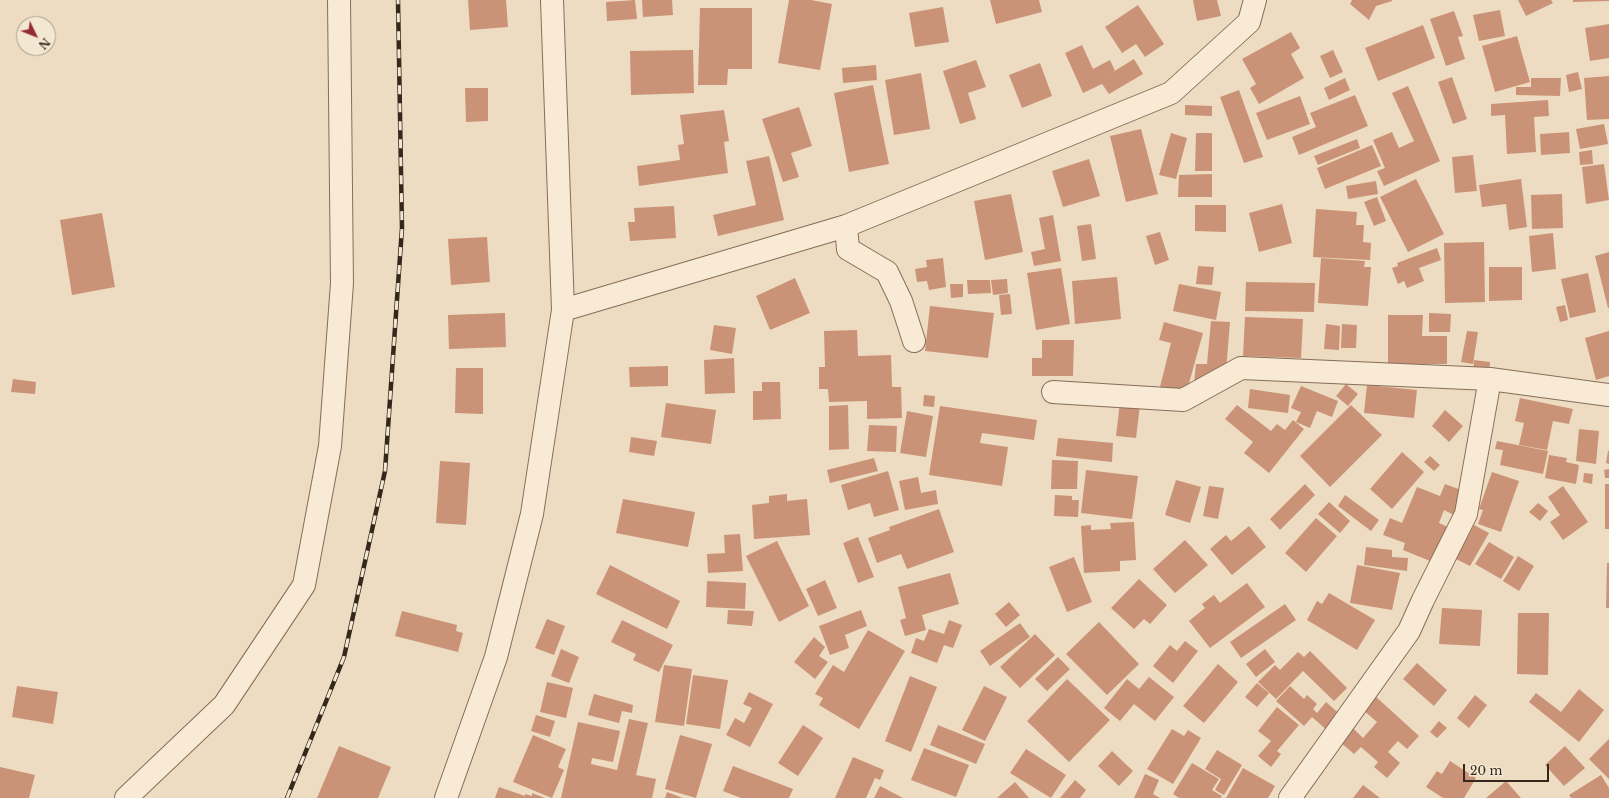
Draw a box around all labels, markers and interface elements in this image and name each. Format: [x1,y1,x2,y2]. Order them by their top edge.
north arrow [16,16,56,56]
text: N [35,35,53,52]
scale bar [1465,756,1551,782]
text: 20 m [1470,763,1502,778]

